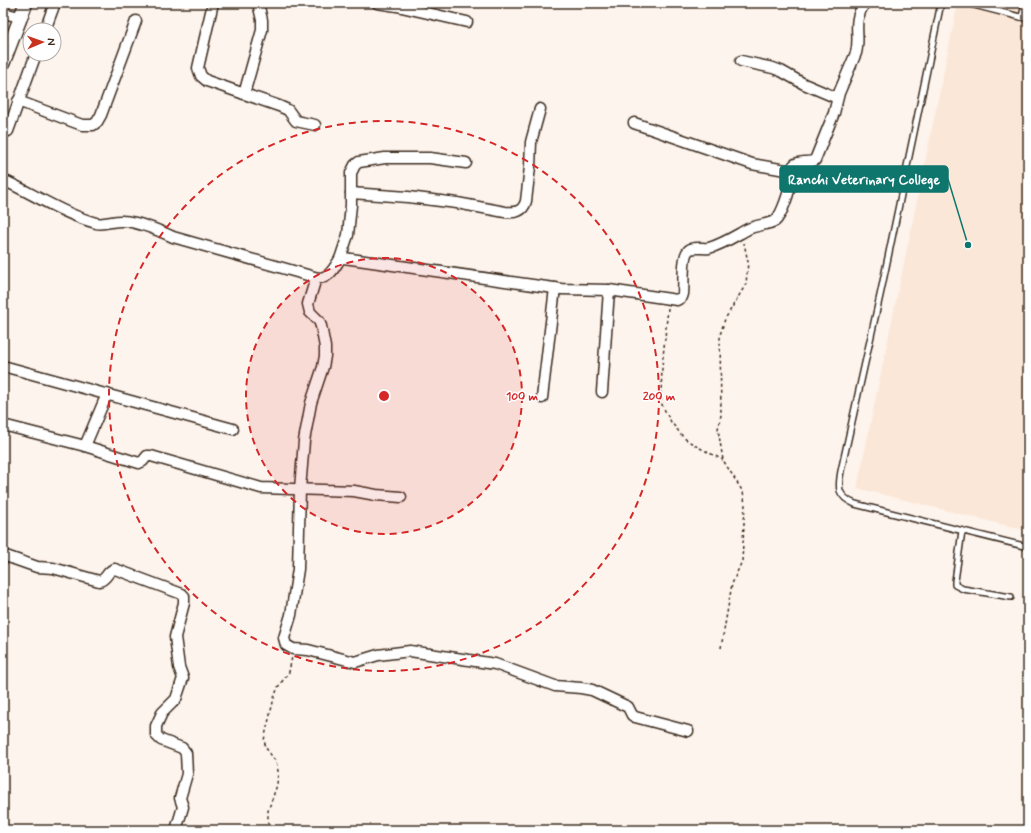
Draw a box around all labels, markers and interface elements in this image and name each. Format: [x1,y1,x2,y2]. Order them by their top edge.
north arrow [22,22,62,62]
text: N [44,38,58,46]
callout: Ranchi Veterinary College [780,166,948,192]
text: Ranchi Veterinary College [788,171,940,190]
centre of rings [377,389,391,403]
text: 100 m [506,389,539,405]
text: 200 m [643,389,676,405]

